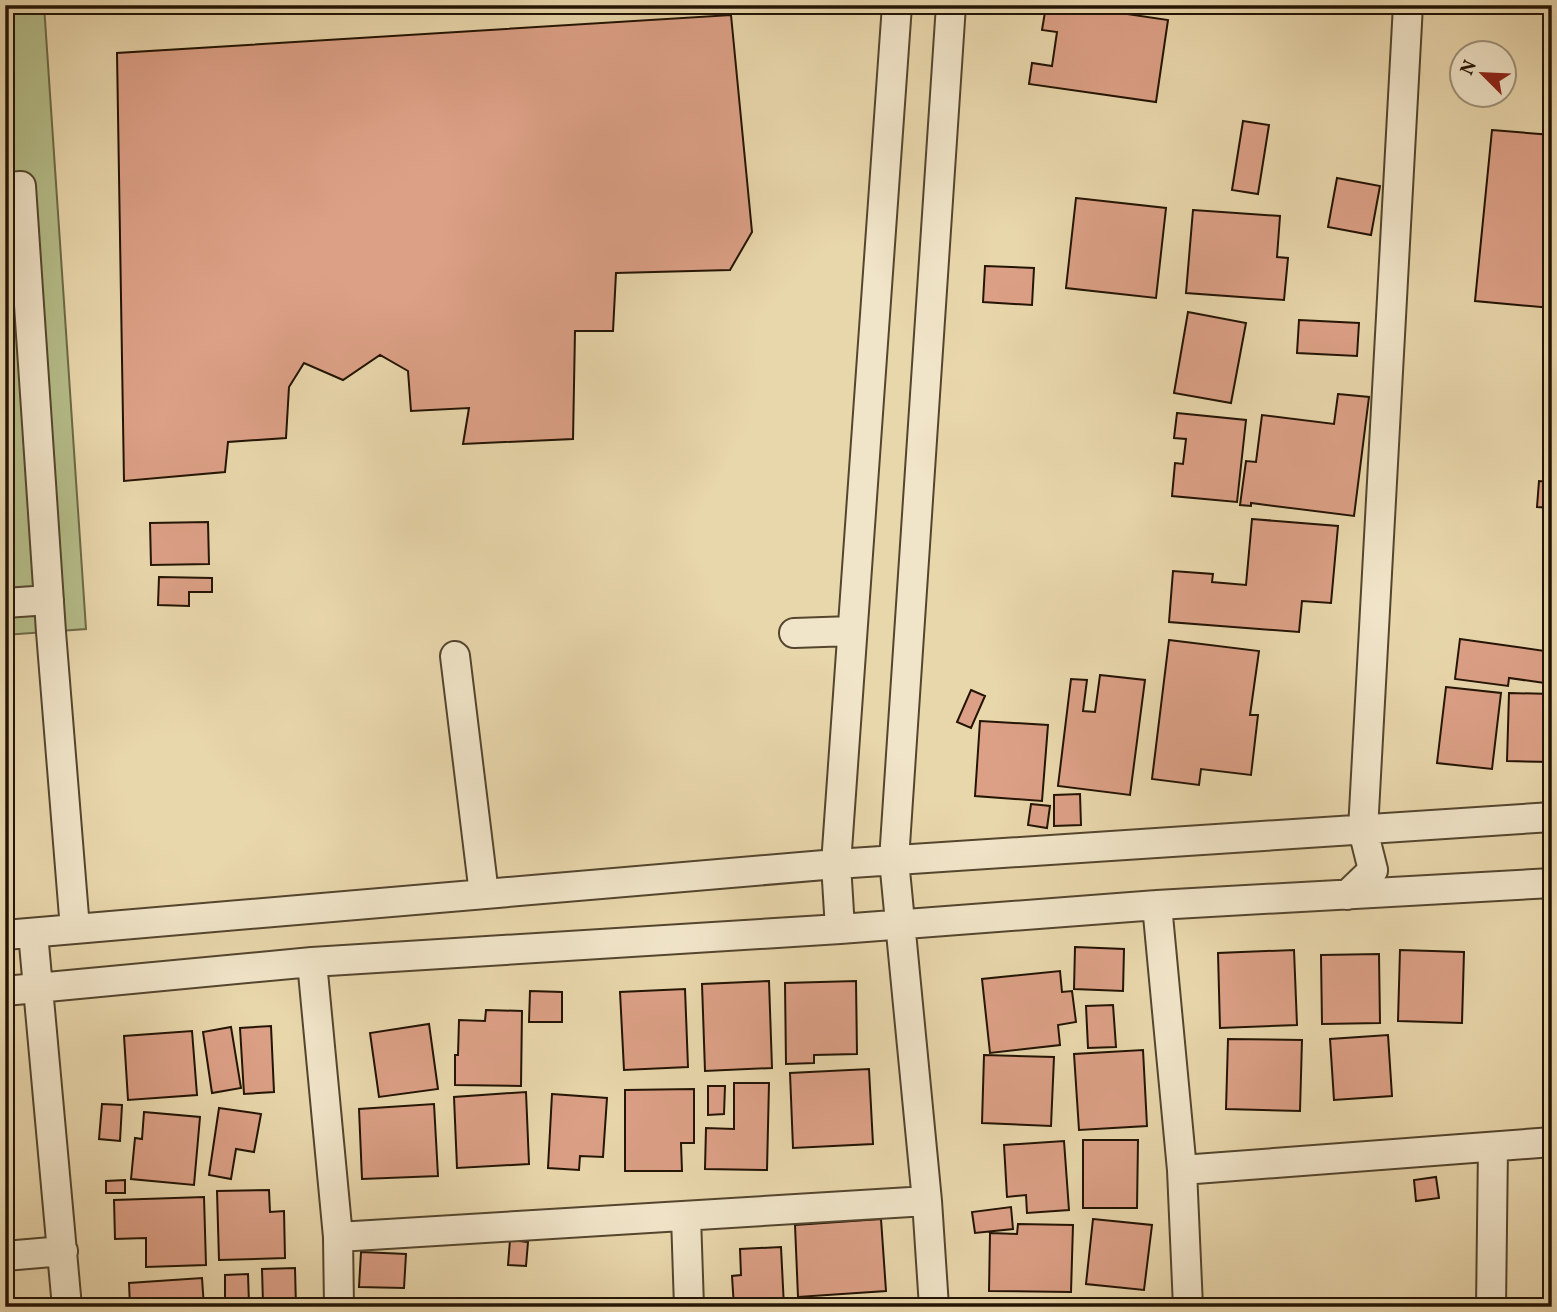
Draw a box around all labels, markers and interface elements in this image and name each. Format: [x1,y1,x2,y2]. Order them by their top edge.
north arrow [1448,38,1518,108]
text: N [1455,56,1484,79]

